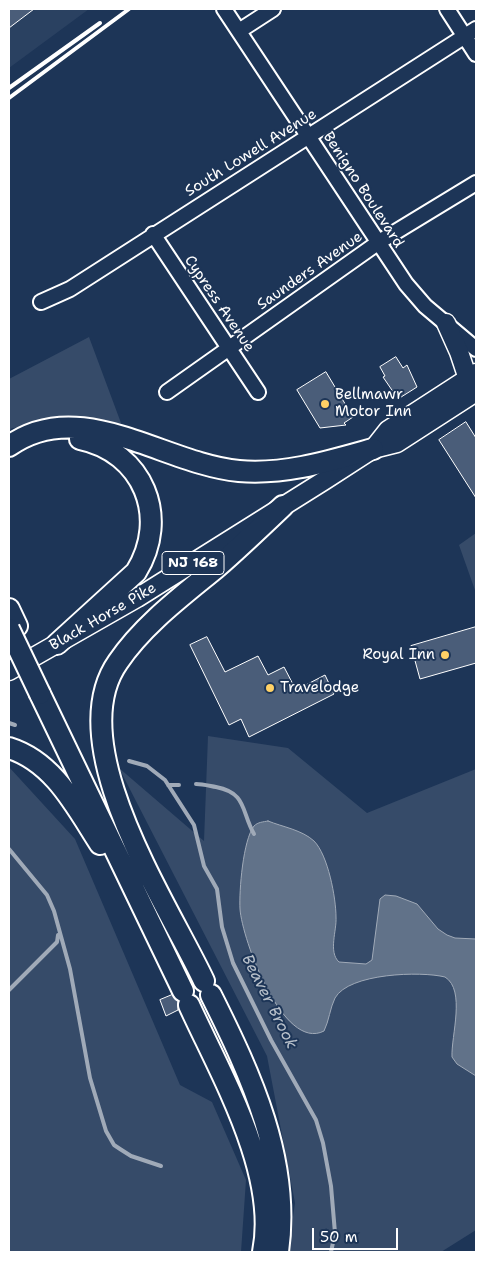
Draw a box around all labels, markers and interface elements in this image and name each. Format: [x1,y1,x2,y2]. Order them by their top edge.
street label: South Lowell Avenue [182,105,320,201]
street label: Benigno Boulevard [319,129,407,251]
street label: Saunders Avenue [254,228,366,314]
street label: Cypress Avenue [180,252,258,356]
place label: Bellmawr Motor Inn [335,386,412,421]
marker: Bellmawr Motor Inn [319,398,331,410]
road number: NJ 168 [162,552,224,574]
street label: Black Horse Pike [46,579,160,655]
place label: Royal Inn [362,646,435,664]
marker: Royal Inn [439,649,451,661]
place label: Travelodge [280,679,359,697]
marker: Travelodge [264,682,276,694]
water label: Beaver Brook [237,952,301,1052]
scale bar [315,1218,401,1250]
text: 50 m [320,1227,358,1247]

